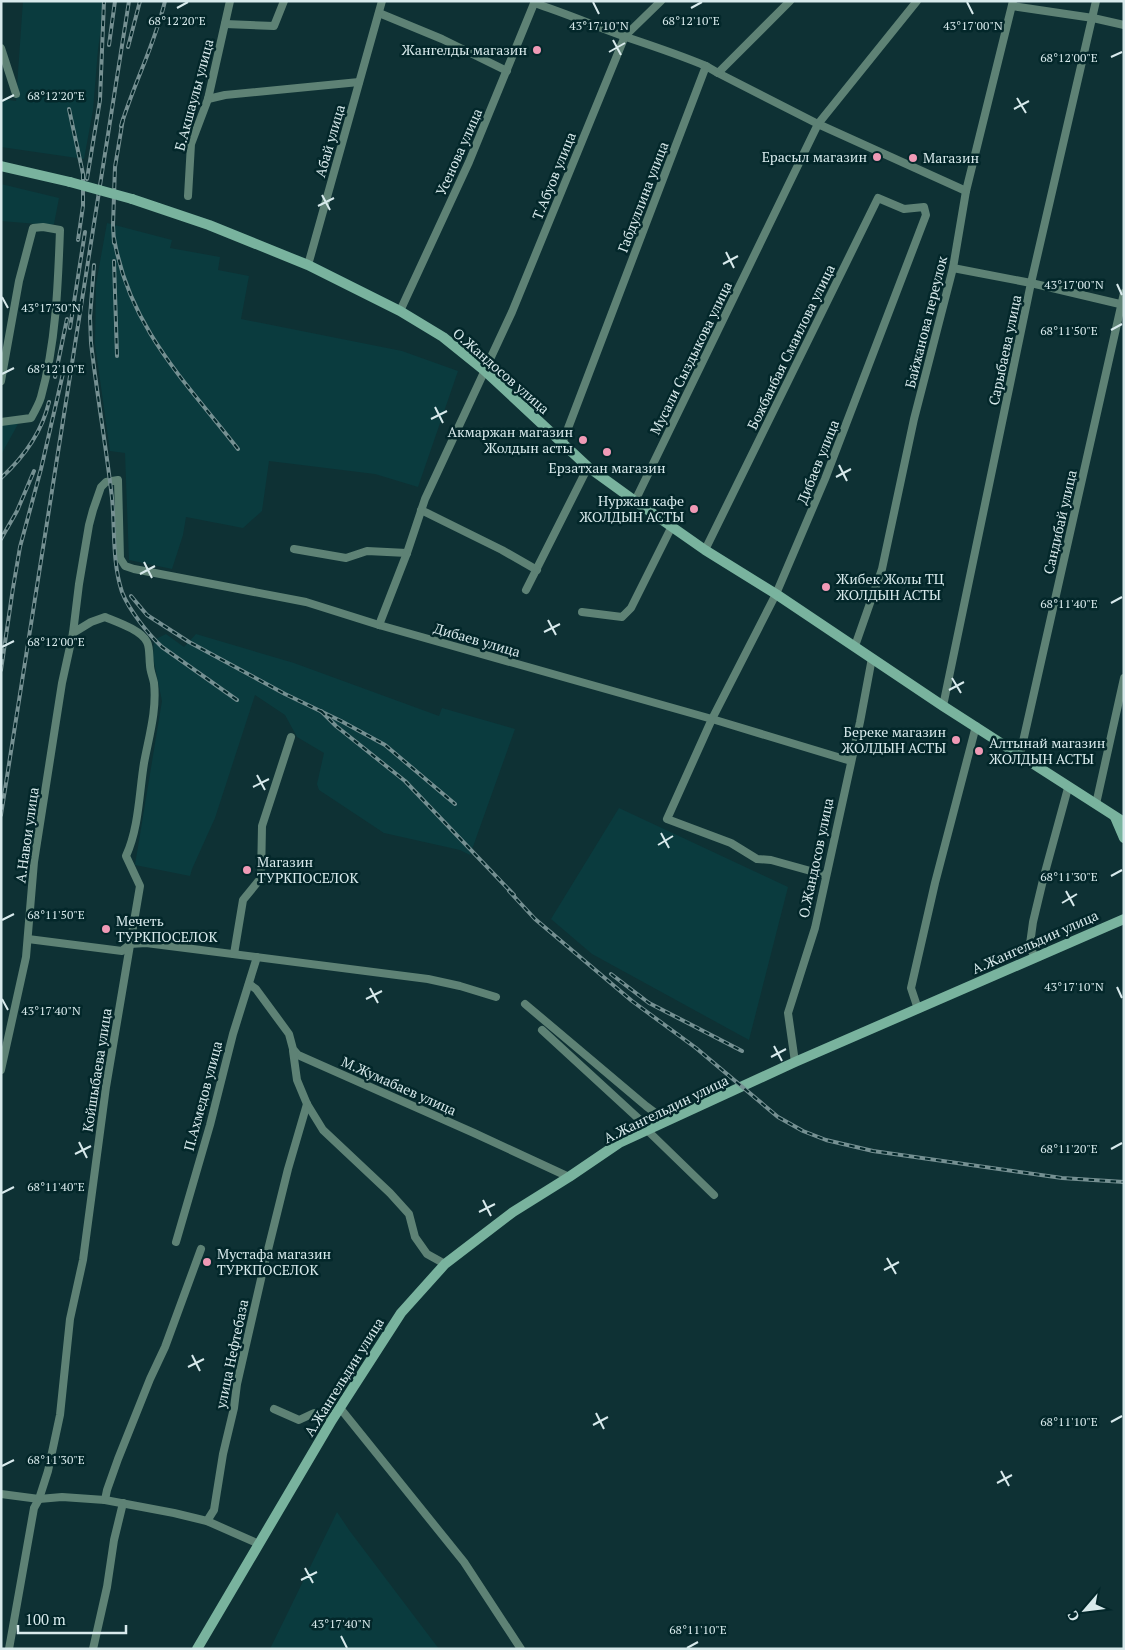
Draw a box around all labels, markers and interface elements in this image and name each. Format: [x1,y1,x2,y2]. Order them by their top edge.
text: 68°12'20"E [148,13,206,28]
text: 68°12'10"E [662,13,720,28]
text: 43°17'10"N [569,18,629,33]
text: 43°17'00"N [943,18,1003,33]
street label: Б.Акшаулы улица [169,37,218,153]
place label: Жангелды магазин [402,40,527,59]
marker: Жангелды магазин [531,44,543,56]
text: 68°12'00"E [1040,50,1098,65]
text: 68°12'20"E [27,88,85,103]
street label: Абай улица [310,102,349,179]
street label: Усенова улица [431,105,486,198]
street label: Т.Абуов улица [527,129,580,222]
street label: Габдуллина улица [613,139,672,255]
place label: Ерасыл магазин [762,147,867,166]
place label: Магазин [923,148,980,167]
marker: Ерасыл магазин [871,151,883,163]
marker: Магазин [907,152,919,164]
street label: Байжанова переулок [900,253,951,390]
street label: Божбанбая Смаилова улица [742,261,839,433]
text: 43°17'00"N [1044,277,1104,292]
street label: Мусали Сыздыкова улица [645,278,736,438]
street label: Сарыбаева улица [984,293,1026,407]
text: 43°17'30"N [21,300,81,315]
street label: О.Жандосов улица [449,323,554,418]
text: 68°11'50"E [1040,323,1098,338]
text: 68°12'10"E [27,361,85,376]
street label: Дибаев улица [792,417,843,507]
place label: Акмаржан магазин Жолдын асты [447,422,573,457]
marker: Акмаржан магазин Жолдын асты [577,434,589,446]
marker: Ерзатхан магазин [601,446,613,458]
place label: Ерзатхан магазин [549,458,666,477]
street label: Сандибай улица [1038,468,1081,576]
place label: Нуржан кафе ЖОЛДЫН АСТЫ [579,491,684,526]
marker: Нуржан кафе ЖОЛДЫН АСТЫ [688,503,700,515]
place label: Жибек Жолы ТЦ ЖОЛДЫН АСТЫ [836,569,945,604]
marker: Жибек Жолы ТЦ ЖОЛДЫН АСТЫ [820,581,832,593]
text: 68°11'40"E [1040,596,1098,611]
street label: Дибаев улица [432,618,523,661]
text: 68°12'00"E [27,634,85,649]
place label: Береке магазин ЖОЛДЫН АСТЫ [841,722,946,757]
place label: Алтынай магазин ЖОЛДЫН АСТЫ [989,733,1106,768]
marker: Береке магазин ЖОЛДЫН АСТЫ [950,734,962,746]
marker: Алтынай магазин ЖОЛДЫН АСТЫ [973,745,985,757]
street label: А.Навои улица [10,786,43,884]
street label: О.Жандосов улица [794,796,837,920]
place label: Магазин ТУРКПОСЕЛОК [257,852,359,887]
marker: Магазин ТУРКПОСЕЛОК [241,864,253,876]
text: 68°11'30"E [1040,869,1098,884]
street label: А.Жангельдин улица [969,905,1101,978]
text: 68°11'50"E [27,907,85,922]
place label: Мечеть ТУРКПОСЕЛОК [116,911,218,946]
marker: Мечеть ТУРКПОСЕЛОК [100,923,112,935]
text: 43°17'10"N [1044,979,1104,994]
text: 43°17'40"N [21,1003,81,1018]
street label: Койшыбаева улица [77,1007,116,1133]
street label: П.Ахмедов улица [179,1039,226,1153]
street label: М.Жумабаев улица [339,1052,460,1119]
street label: А.Жангельдин улица [600,1070,731,1147]
text: 68°11'20"E [1040,1141,1098,1156]
text: 68°11'40"E [27,1179,85,1194]
place label: Мустафа магазин ТУРКПОСЕЛОК [217,1244,332,1279]
marker: Мустафа магазин ТУРКПОСЕЛОК [201,1256,213,1268]
street label: улица Нефтебаза [210,1297,252,1411]
street label: А.Жангельдин улица [299,1314,388,1440]
text: 68°11'10"E [1040,1414,1098,1429]
text: 68°11'30"E [27,1452,85,1467]
north arrow [1060,1585,1110,1635]
scale bar [18,1602,125,1634]
text: С [1063,1608,1084,1625]
text: 100 m [25,1609,66,1629]
text: 43°17'40"N [311,1616,371,1631]
text: 68°11'10"E [669,1622,727,1637]

